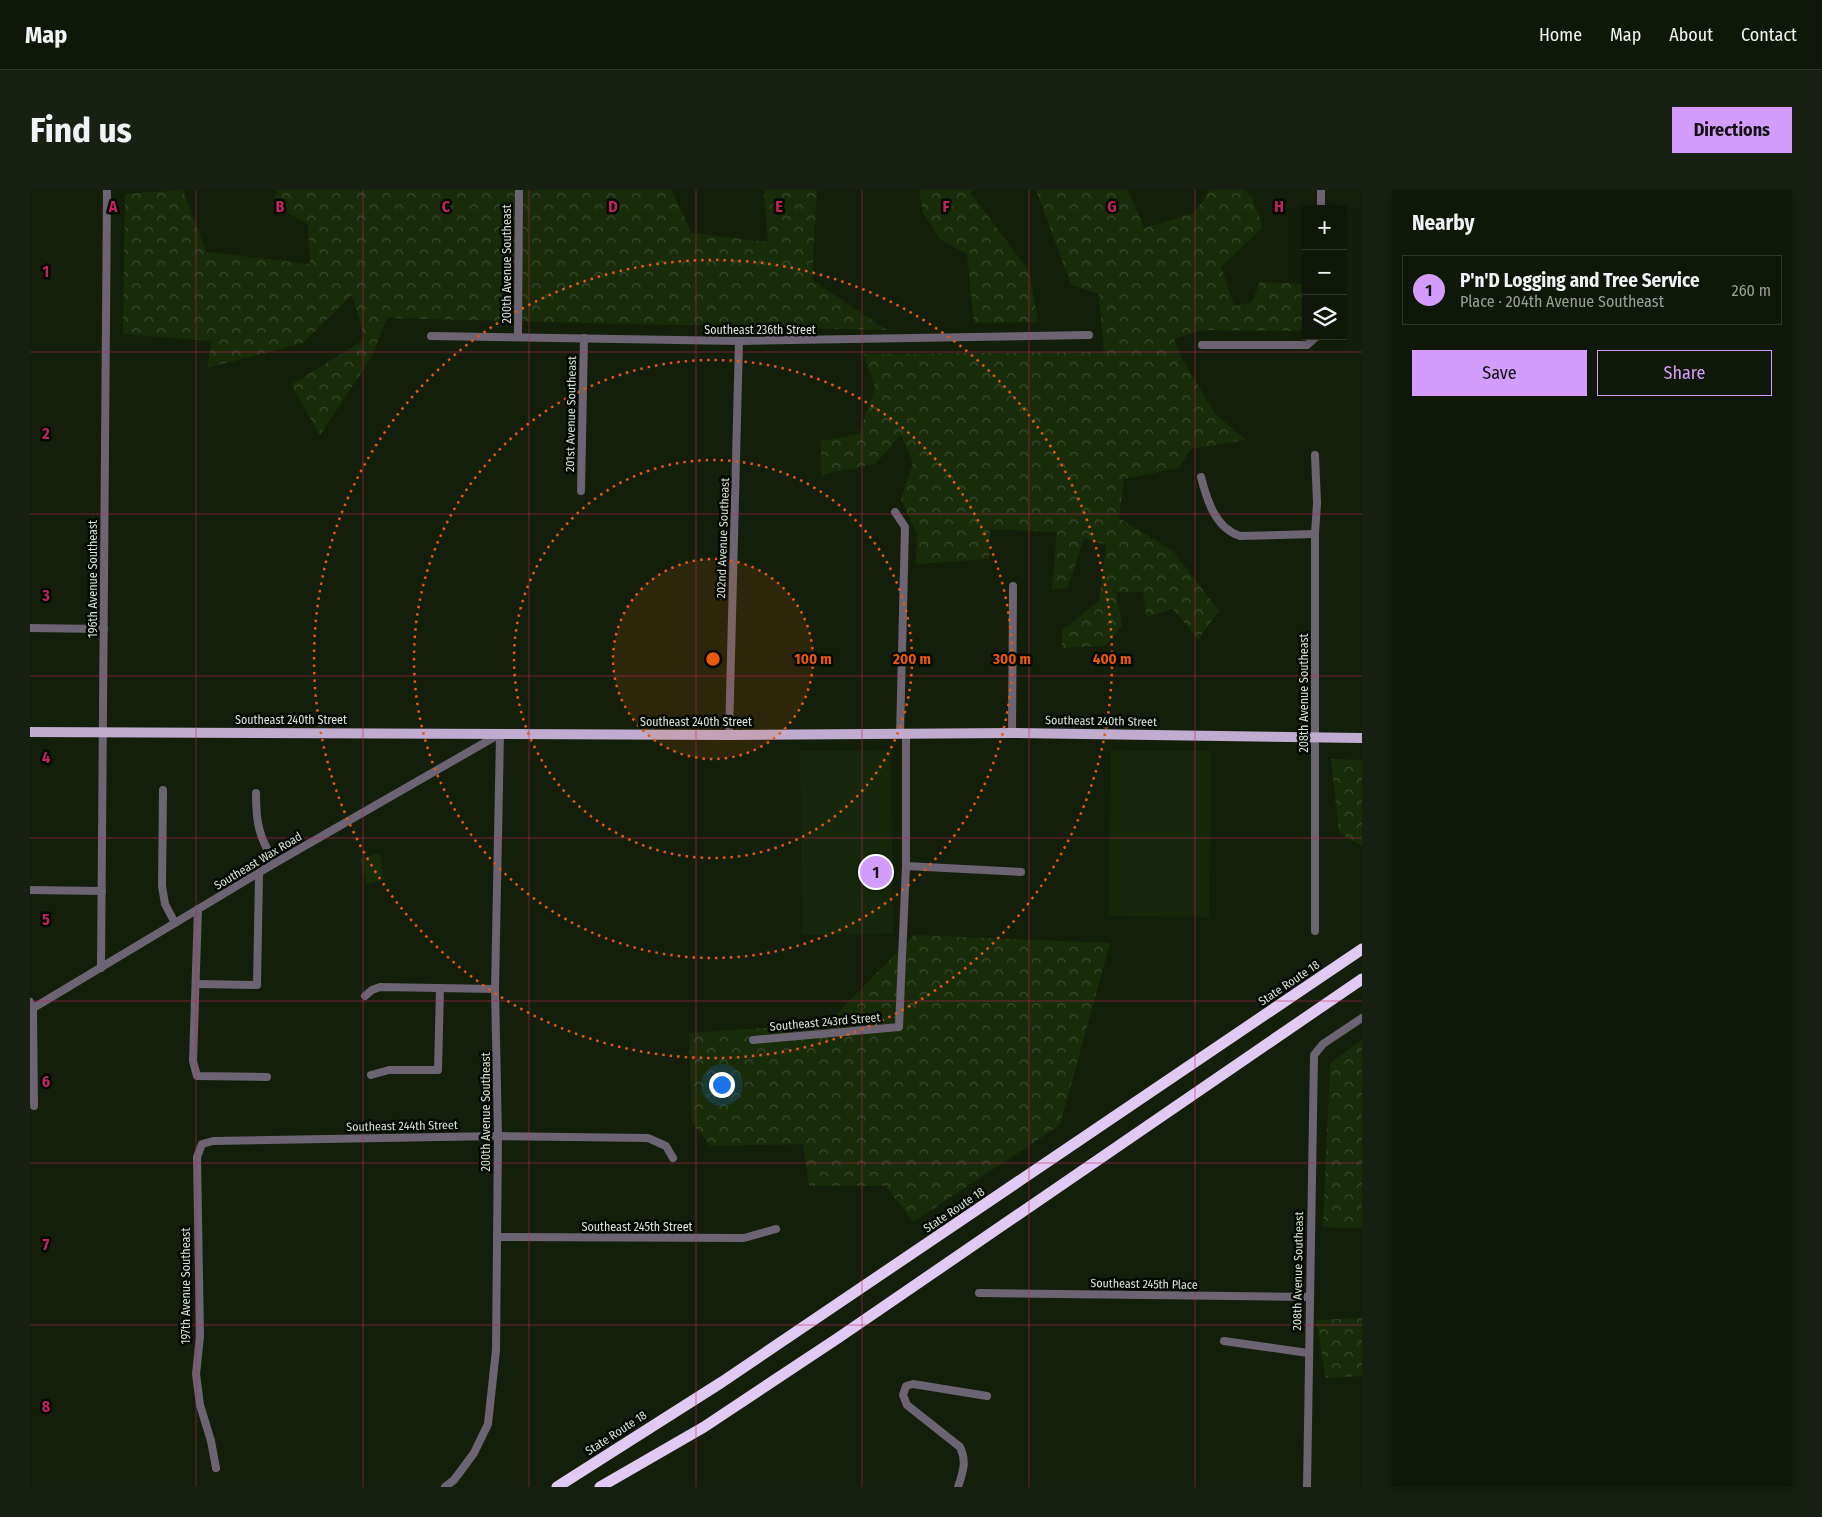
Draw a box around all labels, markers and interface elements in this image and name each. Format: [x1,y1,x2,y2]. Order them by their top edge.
text: Map [25,21,67,49]
text: Home [1539,24,1582,46]
text: Map [1610,24,1641,46]
text: About [1669,24,1713,46]
text: Contact [1741,24,1797,46]
button: Directions [1672,107,1792,153]
text: Find us [30,109,132,151]
text: A [108,197,118,216]
text: B [276,197,285,216]
text: C [442,197,451,216]
text: D [608,197,618,216]
text: E [775,197,783,216]
text: F [942,197,950,216]
text: G [1107,197,1117,216]
text: H [1274,197,1284,216]
street label: 200th Avenue Southeast [500,204,514,324]
map controls [1302,205,1347,340]
button: + [1302,205,1347,250]
text: Nearby [1412,210,1474,236]
button: − [1302,250,1347,295]
text: 1 [43,262,49,281]
text: P'n'D Logging and Tree Service [1460,269,1700,292]
text: 1 [1426,281,1432,300]
text: 260 m [1732,281,1771,300]
text: Place · 204th Avenue Southeast [1460,292,1664,311]
button: layers [1302,295,1347,340]
street label: Southeast 236th Street [704,323,816,337]
button: Save [1412,350,1587,396]
button: Share [1597,350,1772,396]
street label: 201st Avenue Southeast [563,356,579,472]
text: 2 [41,424,50,443]
street label: 202nd Avenue Southeast [714,477,732,599]
street label: 196th Avenue Southeast [86,520,100,638]
text: 3 [41,586,50,605]
street label: 208th Avenue Southeast [1297,633,1311,752]
centre of rings [704,650,722,668]
text: 100 m [794,650,832,668]
text: 200 m [892,650,931,668]
text: 300 m [992,650,1031,668]
text: 400 m [1093,650,1131,668]
street label: Southeast 240th Street [235,713,347,727]
street label: Southeast 240th Street [1045,713,1157,729]
street label: Southeast 240th Street [640,715,752,729]
text: 4 [42,748,50,767]
street label: Southeast Wax Road [212,829,304,893]
pin: 1 [860,853,892,891]
text: 5 [42,910,50,929]
street label: State Route 18 [1256,958,1322,1008]
street label: Southeast 243rd Street [769,1010,881,1034]
street label: 200th Avenue Southeast [479,1052,493,1172]
text: 6 [42,1072,50,1091]
your location [709,1072,735,1098]
street label: Southeast 244th Street [346,1118,458,1134]
street label: State Route 18 [921,1185,987,1235]
street label: 208th Avenue Southeast [1290,1211,1306,1331]
street label: Southeast 245th Street [581,1220,693,1234]
street label: 197th Avenue Southeast [179,1228,193,1344]
text: 7 [43,1235,50,1254]
street label: Southeast 245th Place [1090,1276,1198,1292]
text: 8 [42,1397,51,1416]
street label: State Route 18 [583,1408,649,1458]

